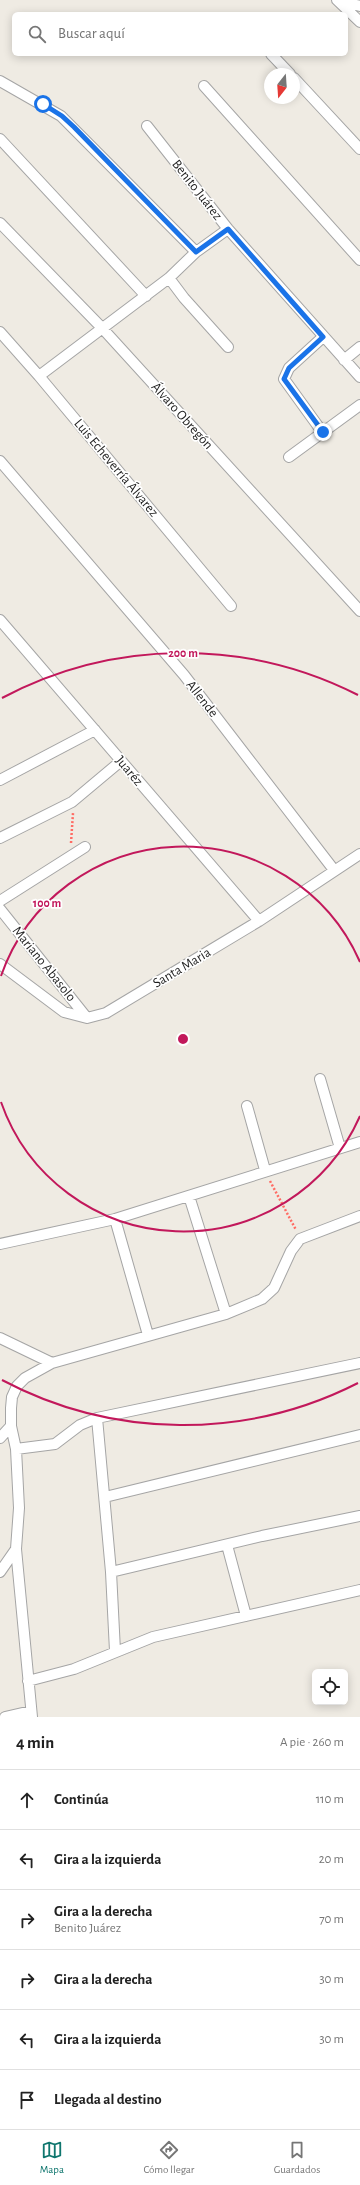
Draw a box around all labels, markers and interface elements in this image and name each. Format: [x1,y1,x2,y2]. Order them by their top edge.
search box [12,12,348,56]
icon: search [26,23,48,45]
text: Buscar aquí [58,26,125,41]
north arrow [264,68,300,104]
route start [34,95,52,113]
street label: Benito Juárez [169,157,225,223]
street label: Álvaro Obregón [148,378,218,452]
street label: Luis Echeverría Álvarez [71,414,163,520]
route end [314,423,332,441]
text: 200 m [168,647,198,659]
street label: Allende [183,678,221,720]
street label: Juaréz [113,753,146,789]
text: 100 m [33,897,61,909]
street label: Mariano Abasolo [10,924,78,1004]
street label: Santa Maria [151,945,214,991]
centre of rings [176,1032,190,1046]
map controls [312,1669,348,1705]
button: locate [312,1669,348,1705]
text: 4 min [16,1734,54,1751]
text: A pie · 260 m [280,1736,344,1749]
icon: ahead [16,1789,38,1811]
text: Continúa [54,1792,109,1807]
text: 110 m [316,1793,344,1806]
icon: left [16,1849,38,1871]
text: Gira a la izquierda [54,1852,161,1867]
text: 20 m [319,1853,344,1866]
text: Gira a la derecha [54,1904,153,1919]
icon: right [16,1909,38,1931]
text: 70 m [319,1913,344,1926]
text: Benito Juárez [54,1922,121,1935]
icon: right [16,1969,38,1991]
text: Gira a la derecha [54,1972,153,1987]
text: 30 m [319,1973,344,1986]
icon: left [16,2029,38,2051]
text: Gira a la izquierda [54,2032,161,2047]
text: 30 m [319,2033,344,2046]
icon: arrive [16,2089,38,2111]
text: Llegada al destino [54,2092,162,2107]
tab: Mapa [40,2139,64,2176]
tab: Cómo llegar [143,2139,194,2176]
tab: Guardados [274,2139,320,2176]

